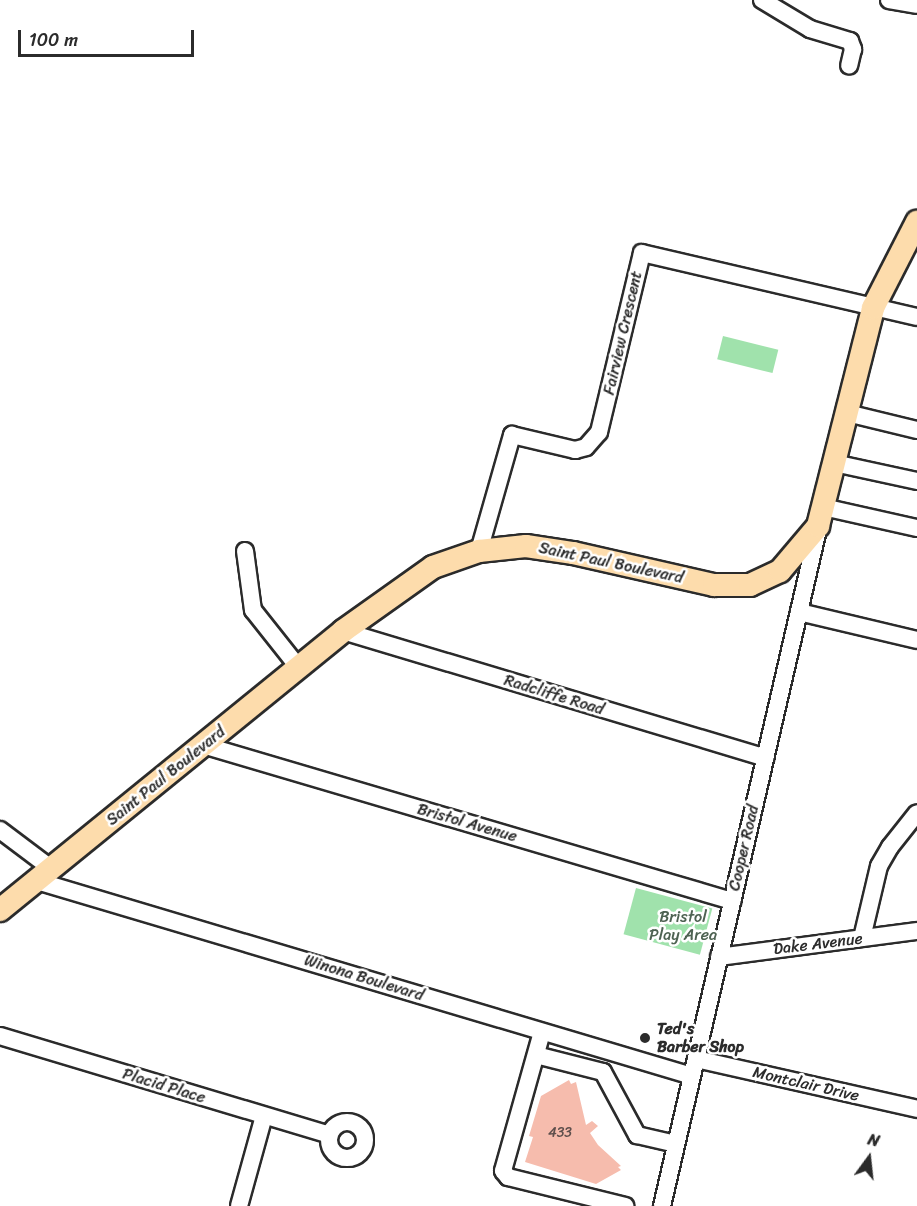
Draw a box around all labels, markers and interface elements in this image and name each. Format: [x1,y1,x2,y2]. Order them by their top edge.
scale bar [21,18,196,56]
text: 100 m [29,24,78,56]
street label: Fairview Crescent [599,269,647,397]
street label: Saint Paul Boulevard [537,538,685,588]
street label: Radcliffe Road [502,671,606,719]
street label: Saint Paul Boulevard [103,722,229,830]
street label: Bristol Avenue [415,800,519,846]
street label: Cooper Road [725,803,763,893]
park label: Bristol Play Area [649,907,717,945]
street label: Dake Avenue [772,929,864,959]
street label: Winona Boulevard [302,951,426,1005]
place label: Ted's Barber Shop [657,1019,744,1057]
marker: Ted's Barber Shop [638,1031,652,1045]
street label: Montclair Drive [751,1062,861,1106]
street label: Placid Place [120,1064,208,1108]
house number: 433 [548,1125,572,1141]
text: N [865,1125,883,1156]
north arrow [839,1128,899,1188]

